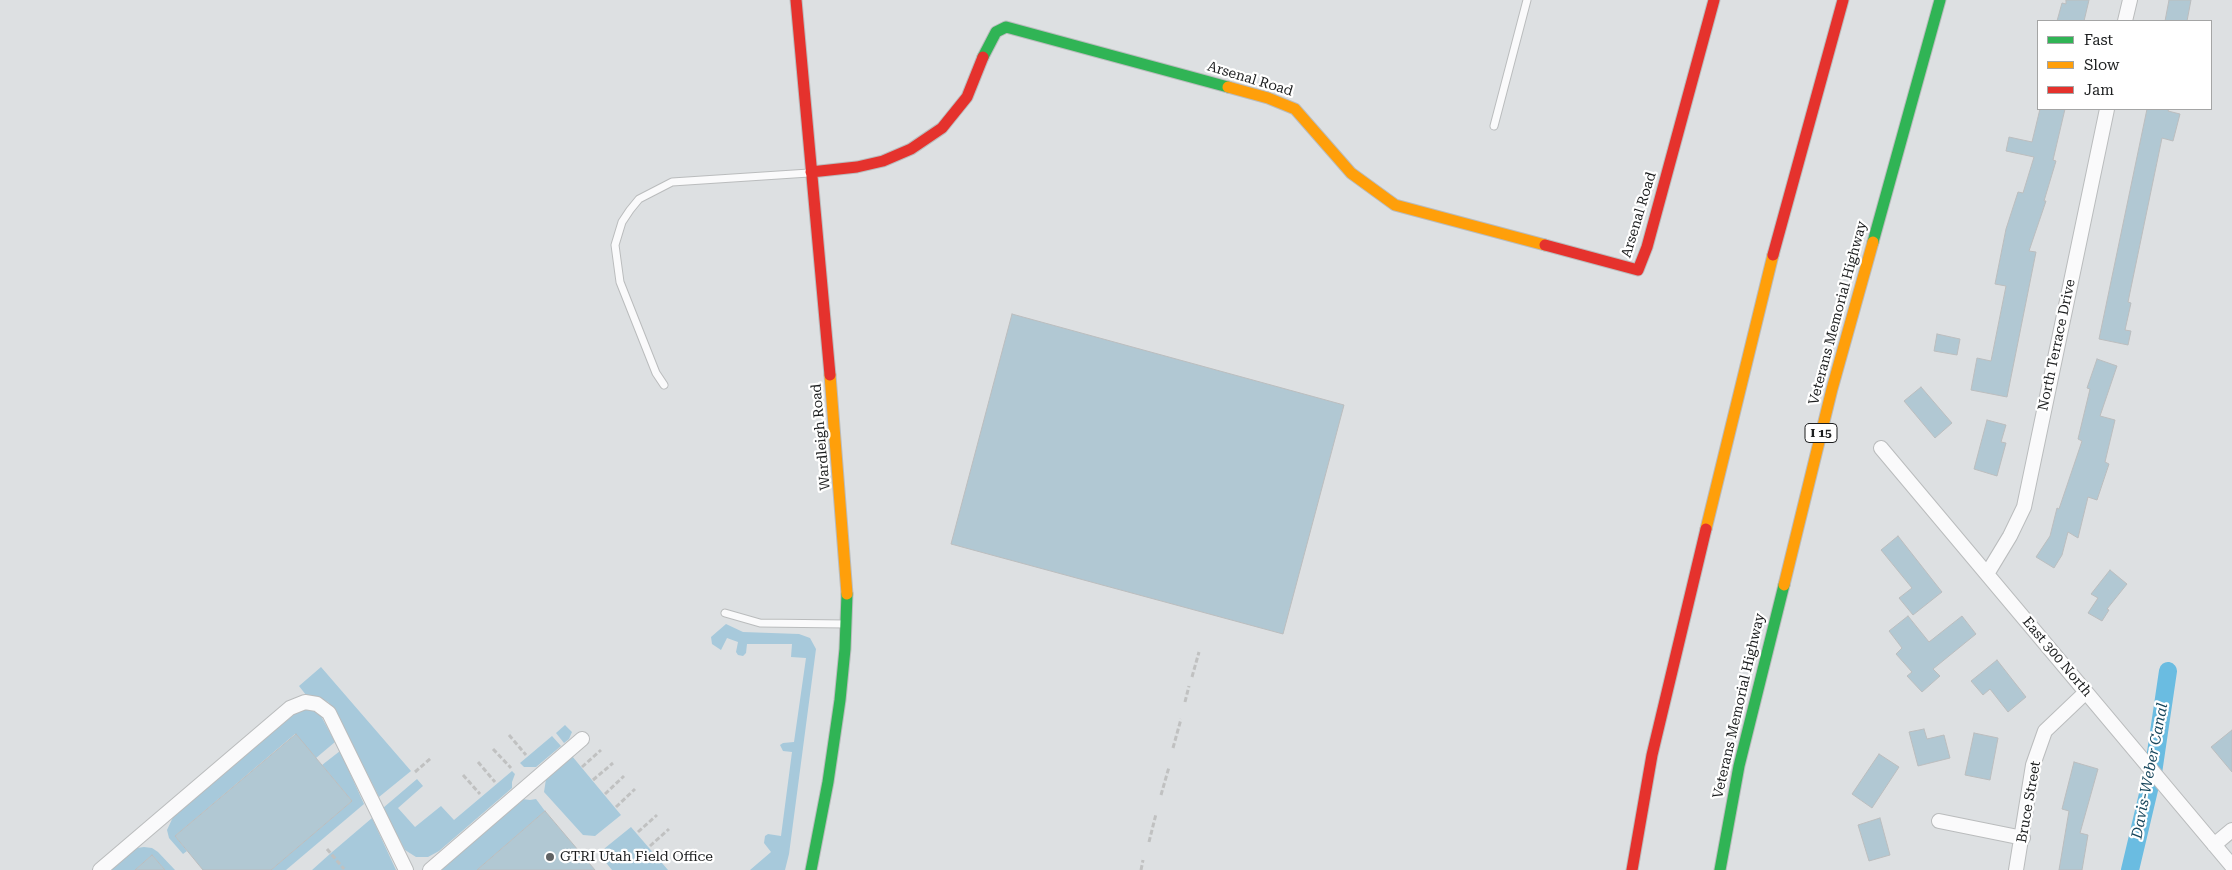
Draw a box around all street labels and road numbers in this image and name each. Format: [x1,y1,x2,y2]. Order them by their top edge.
street label: Arsenal Road [1205,58,1295,100]
street label: Arsenal Road [1618,170,1660,260]
street label: Veterans Memorial Highway [1805,219,1871,407]
street label: North Terrace Drive [2035,278,2079,412]
street label: Wardleigh Road [808,383,834,491]
road number: I 15 [1805,423,1837,442]
street label: Veterans Memorial Highway [1709,612,1769,800]
street label: East 300 North [2019,614,2095,700]
street label: Bruce Street [2014,760,2044,844]

